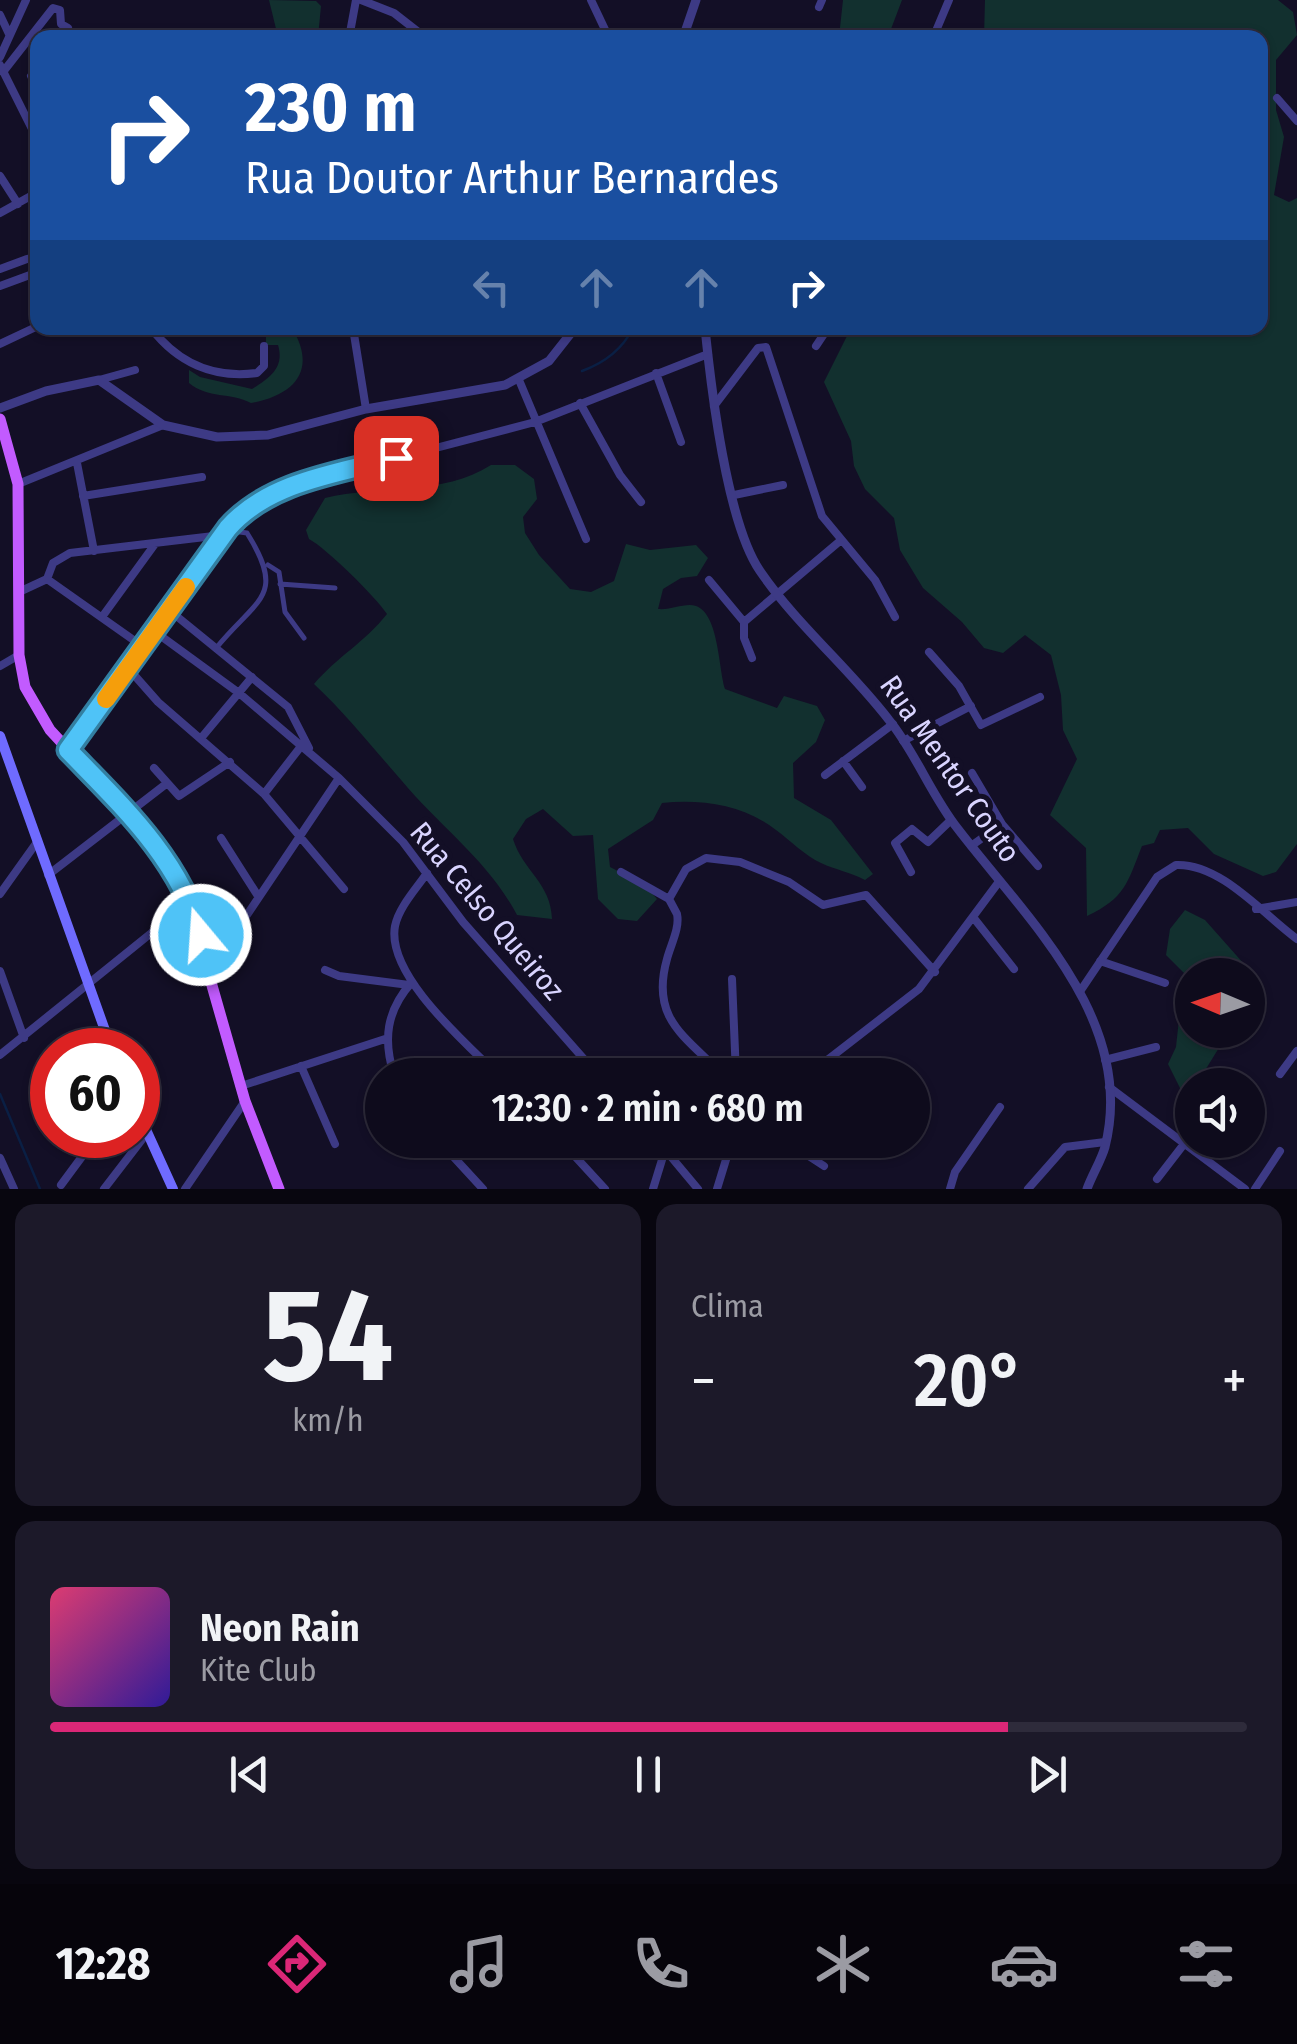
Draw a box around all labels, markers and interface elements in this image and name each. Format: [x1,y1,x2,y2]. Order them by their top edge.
text: 230 m [245,66,417,150]
icon: right [80,70,210,200]
text: Rua Doutor Arthur Bernardes [245,151,779,205]
icon: left [464,260,519,315]
icon: ahead [569,260,624,315]
icon: ahead [674,260,729,315]
icon: right [779,260,834,315]
pin [354,416,439,501]
icon: arrive [369,431,424,486]
street label: Rua Mentor Couto [872,669,1028,869]
street label: Rua Celso Queiroz [402,815,572,1007]
position arrow [149,883,253,987]
north arrow [1175,958,1265,1048]
map controls [1175,958,1265,1158]
speed limit sign: 60 [30,1028,160,1158]
button: sound [1175,1068,1265,1158]
text: 12:30 · 2 min · 680 m [491,1085,804,1131]
text: 54 [263,1258,393,1414]
text: Clima [691,1287,764,1325]
text: 20° [914,1336,1024,1426]
text: − [691,1348,716,1414]
text: + [1222,1348,1247,1414]
text: km/h [292,1401,364,1439]
text: Neon Rain [200,1605,360,1651]
text: Kite Club [200,1651,316,1689]
icon: previous [222,1747,277,1802]
icon: pause [621,1747,676,1802]
icon: next [1020,1747,1075,1802]
icon: directions [262,1929,332,1999]
icon: music [444,1929,514,1999]
icon: phone [626,1929,696,1999]
icon: climate [808,1929,878,1999]
icon: car [989,1929,1059,1999]
icon: filters [1171,1929,1241,1999]
text: 12:28 [56,1937,151,1991]

